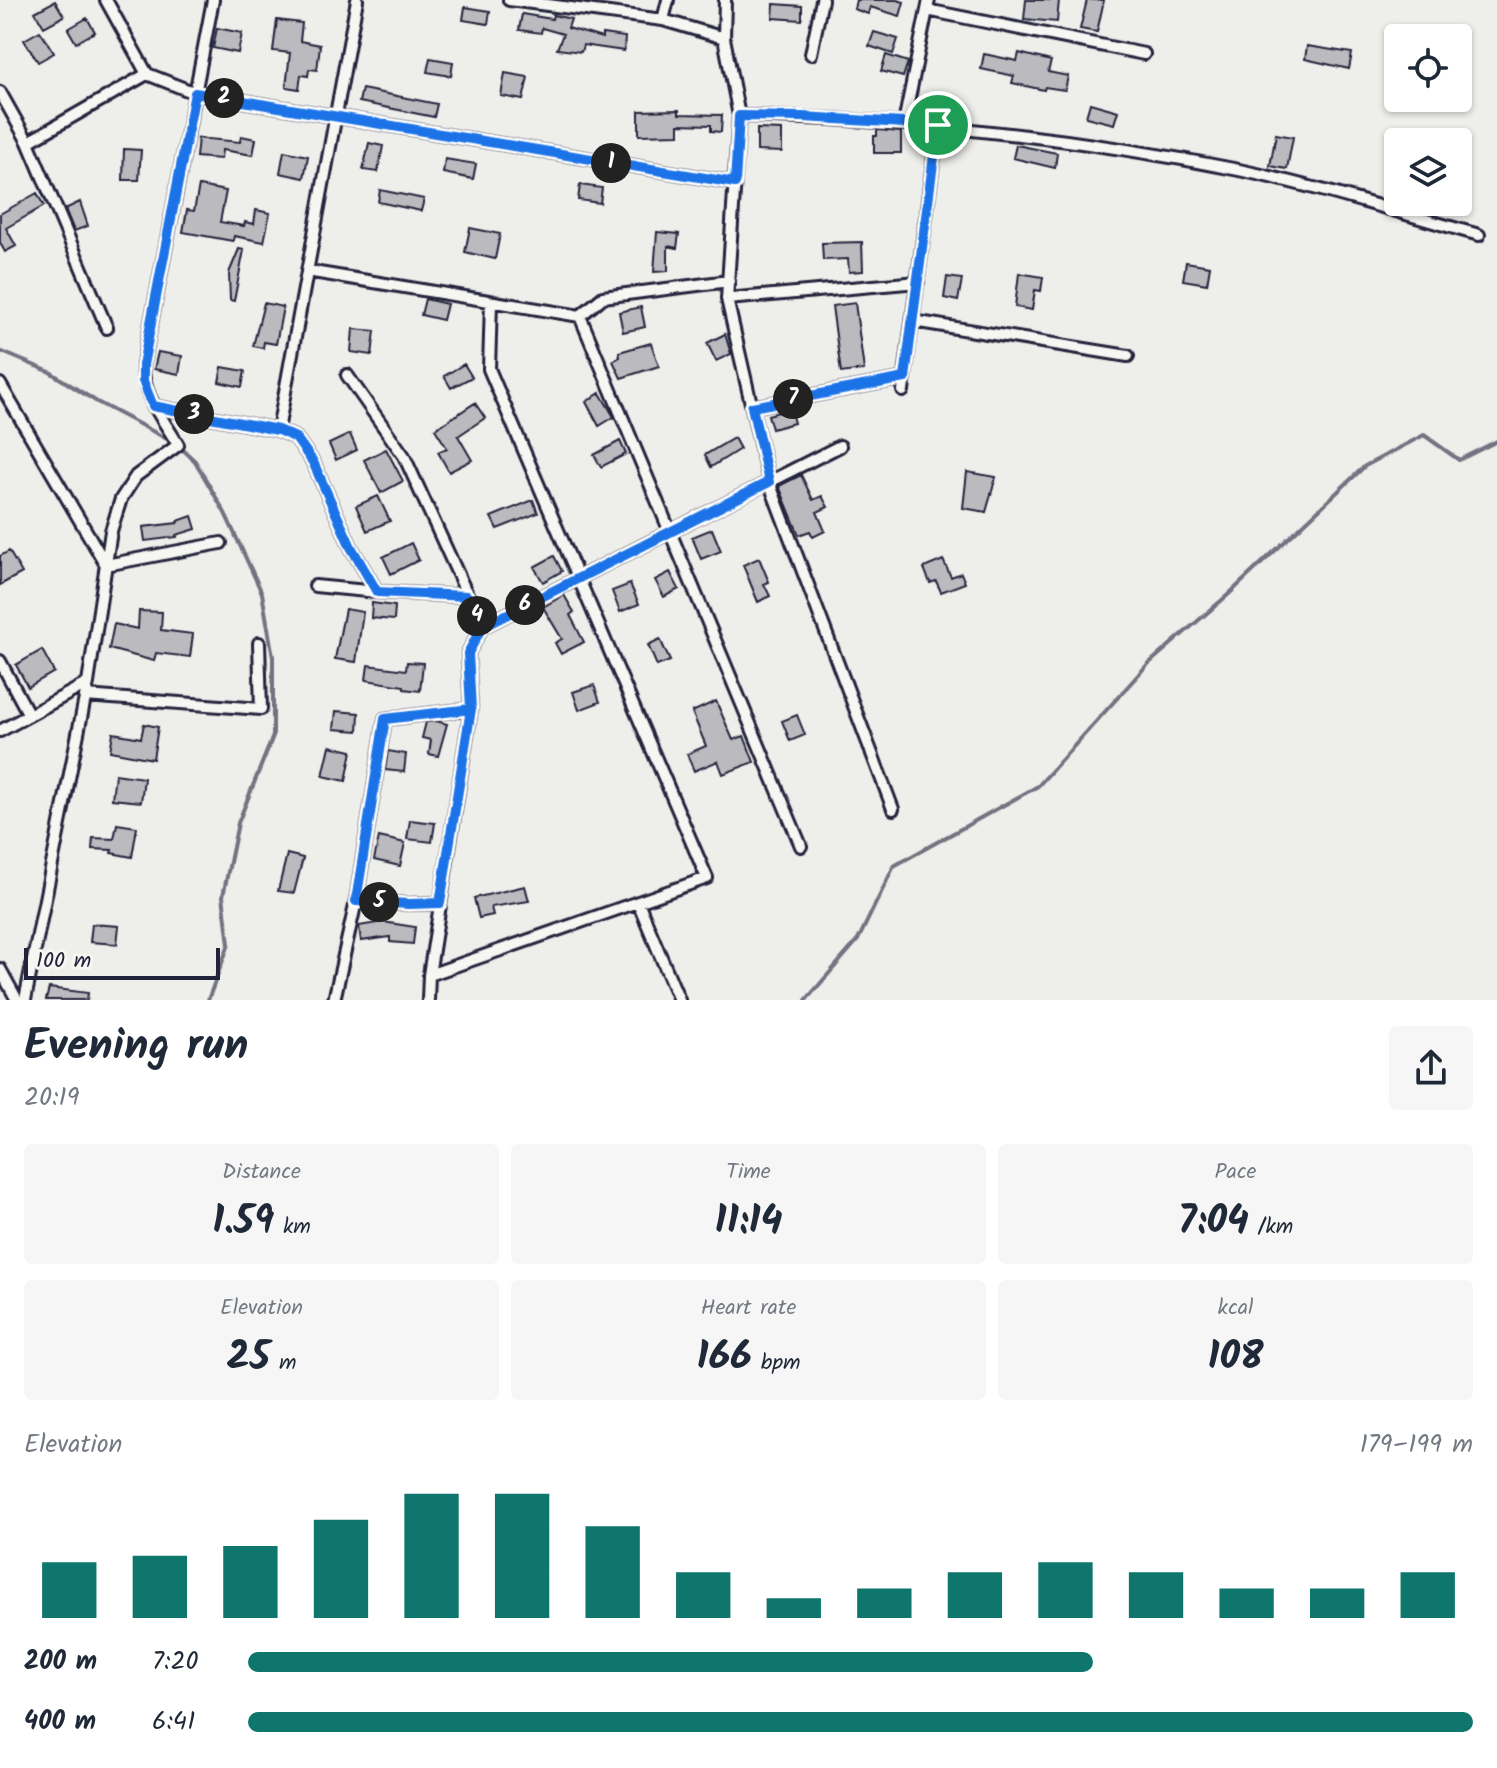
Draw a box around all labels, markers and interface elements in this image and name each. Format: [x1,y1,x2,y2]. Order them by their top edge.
map controls [1384,24,1472,216]
button: locate [1384,24,1472,112]
pin: 2 [204,78,244,118]
text: 2 [218,80,230,115]
pin [904,91,972,159]
icon: arrive [916,103,960,147]
button: layers [1384,128,1472,216]
pin: 1 [591,143,631,183]
text: 1 [608,145,614,180]
pin: 7 [773,379,813,419]
text: 7 [788,381,798,416]
pin: 3 [174,394,214,434]
text: 3 [188,396,200,431]
pin: 6 [505,585,545,625]
text: 6 [519,587,531,622]
pin: 4 [457,596,497,636]
text: 4 [471,598,483,633]
pin: 5 [359,882,399,922]
text: 5 [373,884,385,919]
scale bar [24,944,220,980]
text: 100 m [36,944,91,979]
text: Evening run [24,1012,248,1082]
button: share [1389,1026,1473,1110]
text: 20:19 [24,1077,79,1119]
text: Distance [222,1155,301,1190]
text: Time [726,1155,771,1190]
text: Pace [1215,1155,1256,1190]
text: 1.59 [212,1190,274,1254]
text: 11:14 [715,1190,782,1254]
text: 7:04 [1178,1190,1249,1254]
text: km [274,1210,311,1245]
text: /km [1249,1210,1293,1245]
text: Elevation [220,1291,303,1326]
text: Heart rate [701,1291,796,1326]
text: kcal [1218,1291,1253,1326]
text: 25 [227,1326,270,1390]
text: 166 [697,1326,752,1390]
text: 108 [1207,1326,1264,1390]
text: m [270,1346,296,1381]
text: bpm [752,1346,800,1381]
text: Elevation [24,1424,122,1466]
text: 179–199 m [1360,1424,1473,1466]
text: 200 m [24,1641,97,1683]
text: 7:20 [152,1641,199,1683]
text: 400 m [24,1701,96,1743]
text: 6:41 [152,1701,195,1743]

